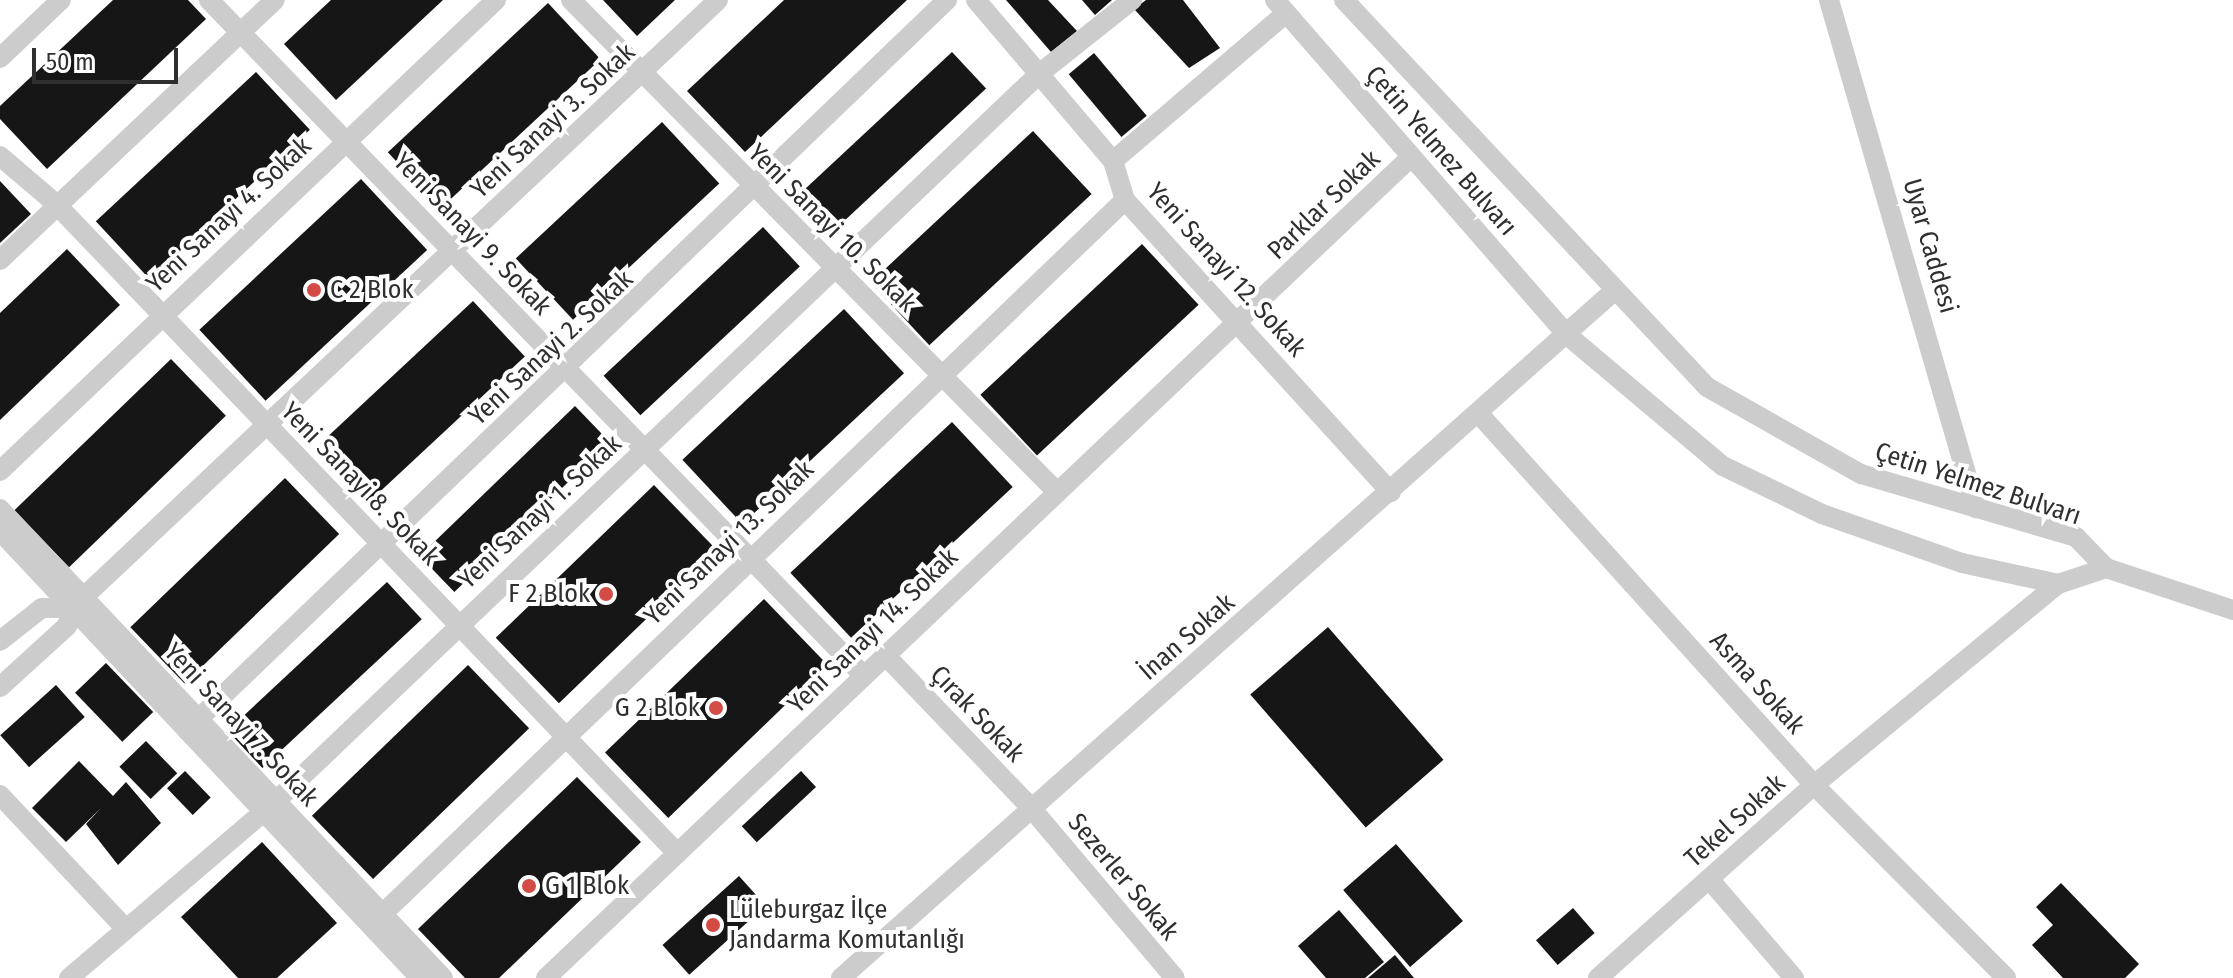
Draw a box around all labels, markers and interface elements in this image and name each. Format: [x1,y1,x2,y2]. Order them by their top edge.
scale bar [36,32,182,82]
street label: Yeni Sanayi 3. Sokak [464,37,642,205]
text: 50 m [46,48,94,76]
street label: Çetin Yelmez Bulvarı [1359,60,1523,242]
street label: Yeni Sanayi 4. Sokak [140,131,318,299]
street label: Yeni Sanayi 10. Sokak [741,137,923,319]
street label: Parklar Sokak [1261,144,1387,266]
street label: Yeni Sanayi 9. Sokak [386,146,558,322]
street label: Uyar Caddesi [1896,175,1964,317]
street label: Yeni Sanayi 12. Sokak [1140,177,1312,363]
street label: Yeni Sanayi 2. Sokak [463,264,639,432]
place label: C 2 Blok [330,274,414,306]
marker: C 2 Blok [305,281,323,299]
street label: Yeni Sanayi 8. Sokak [274,396,446,572]
street label: Yeni Sanayi 1. Sokak [452,428,628,596]
street label: Çetin Yelmez Bulvarı [1871,436,2085,532]
street label: Yeni Sanayi 13. Sokak [638,454,820,632]
street label: Yeni Sanayi 14. Sokak [782,542,964,720]
place label: F 2 Blok [508,578,590,610]
marker: F 2 Blok [597,585,615,603]
street label: İnan Sokak [1133,587,1241,687]
street label: Asma Sokak [1703,625,1811,741]
street label: Yeni Sanayi 7. Sokak [157,637,325,813]
street label: Çırak Sokak [923,659,1031,769]
place label: G 2 Blok [615,692,700,724]
marker: G 2 Blok [707,699,725,717]
street label: Tekel Sokak [1678,768,1792,874]
street label: Sezerler Sokak [1061,807,1185,947]
place label: G 1 Blok [545,870,629,902]
marker: G 1 Blok [520,877,538,895]
place label: Lüleburgaz İlçe Jandarma Komutanlığı [729,894,965,956]
marker: Lüleburgaz İlçe Jandarma Komutanlığı [704,916,722,934]

